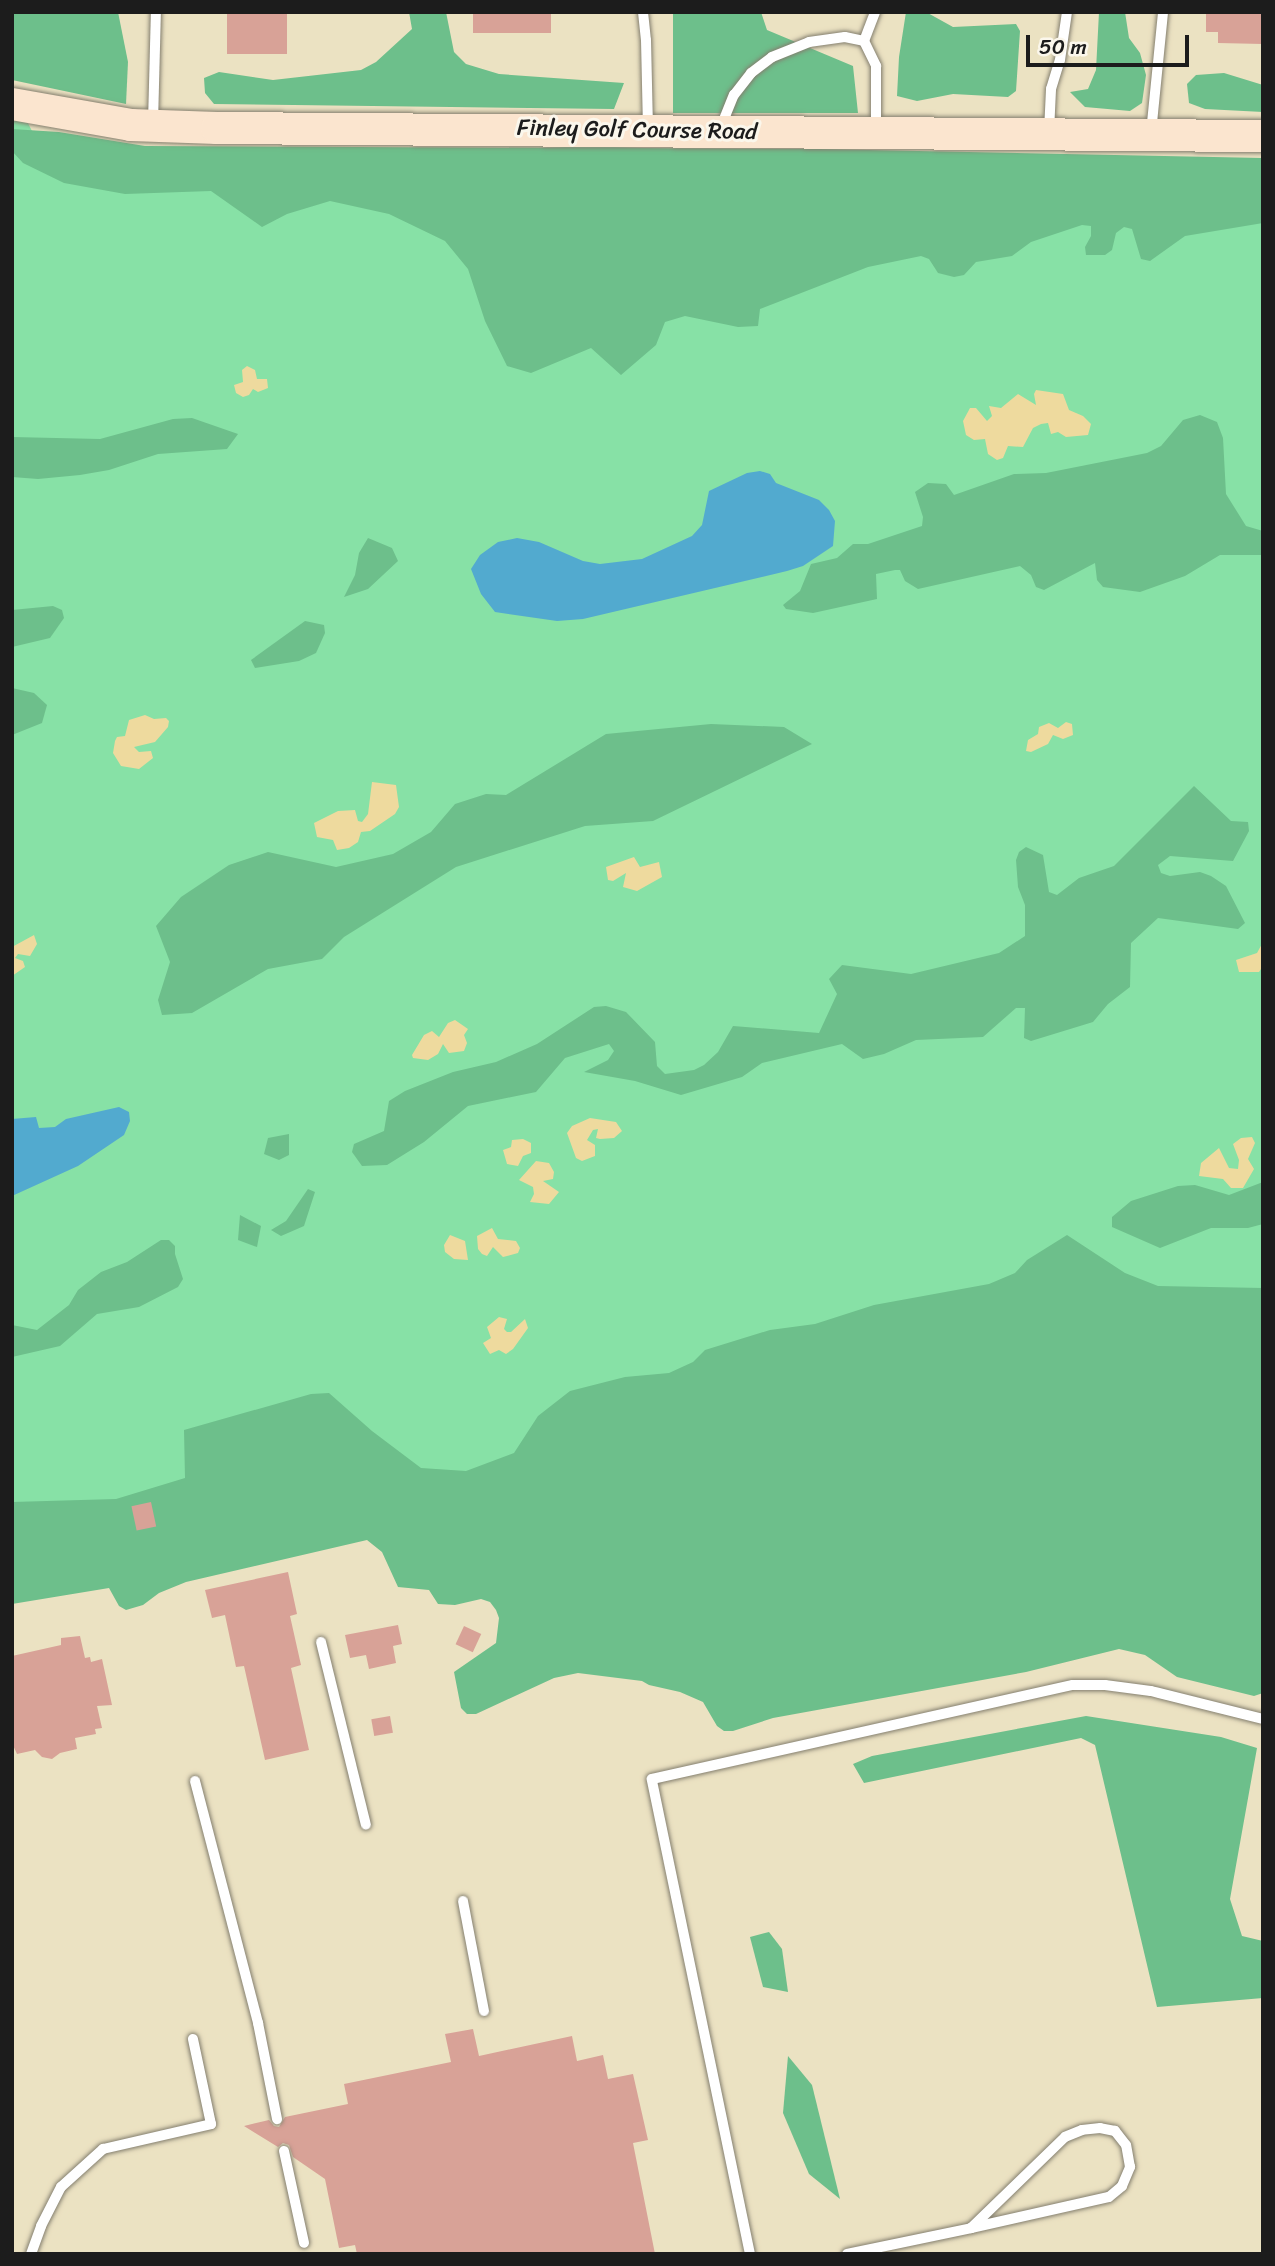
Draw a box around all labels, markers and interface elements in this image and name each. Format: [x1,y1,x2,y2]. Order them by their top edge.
scale bar [1030,21,1193,65]
text: 50 m [1039,28,1087,66]
street label: Finley Golf Course Road [516,114,758,146]

